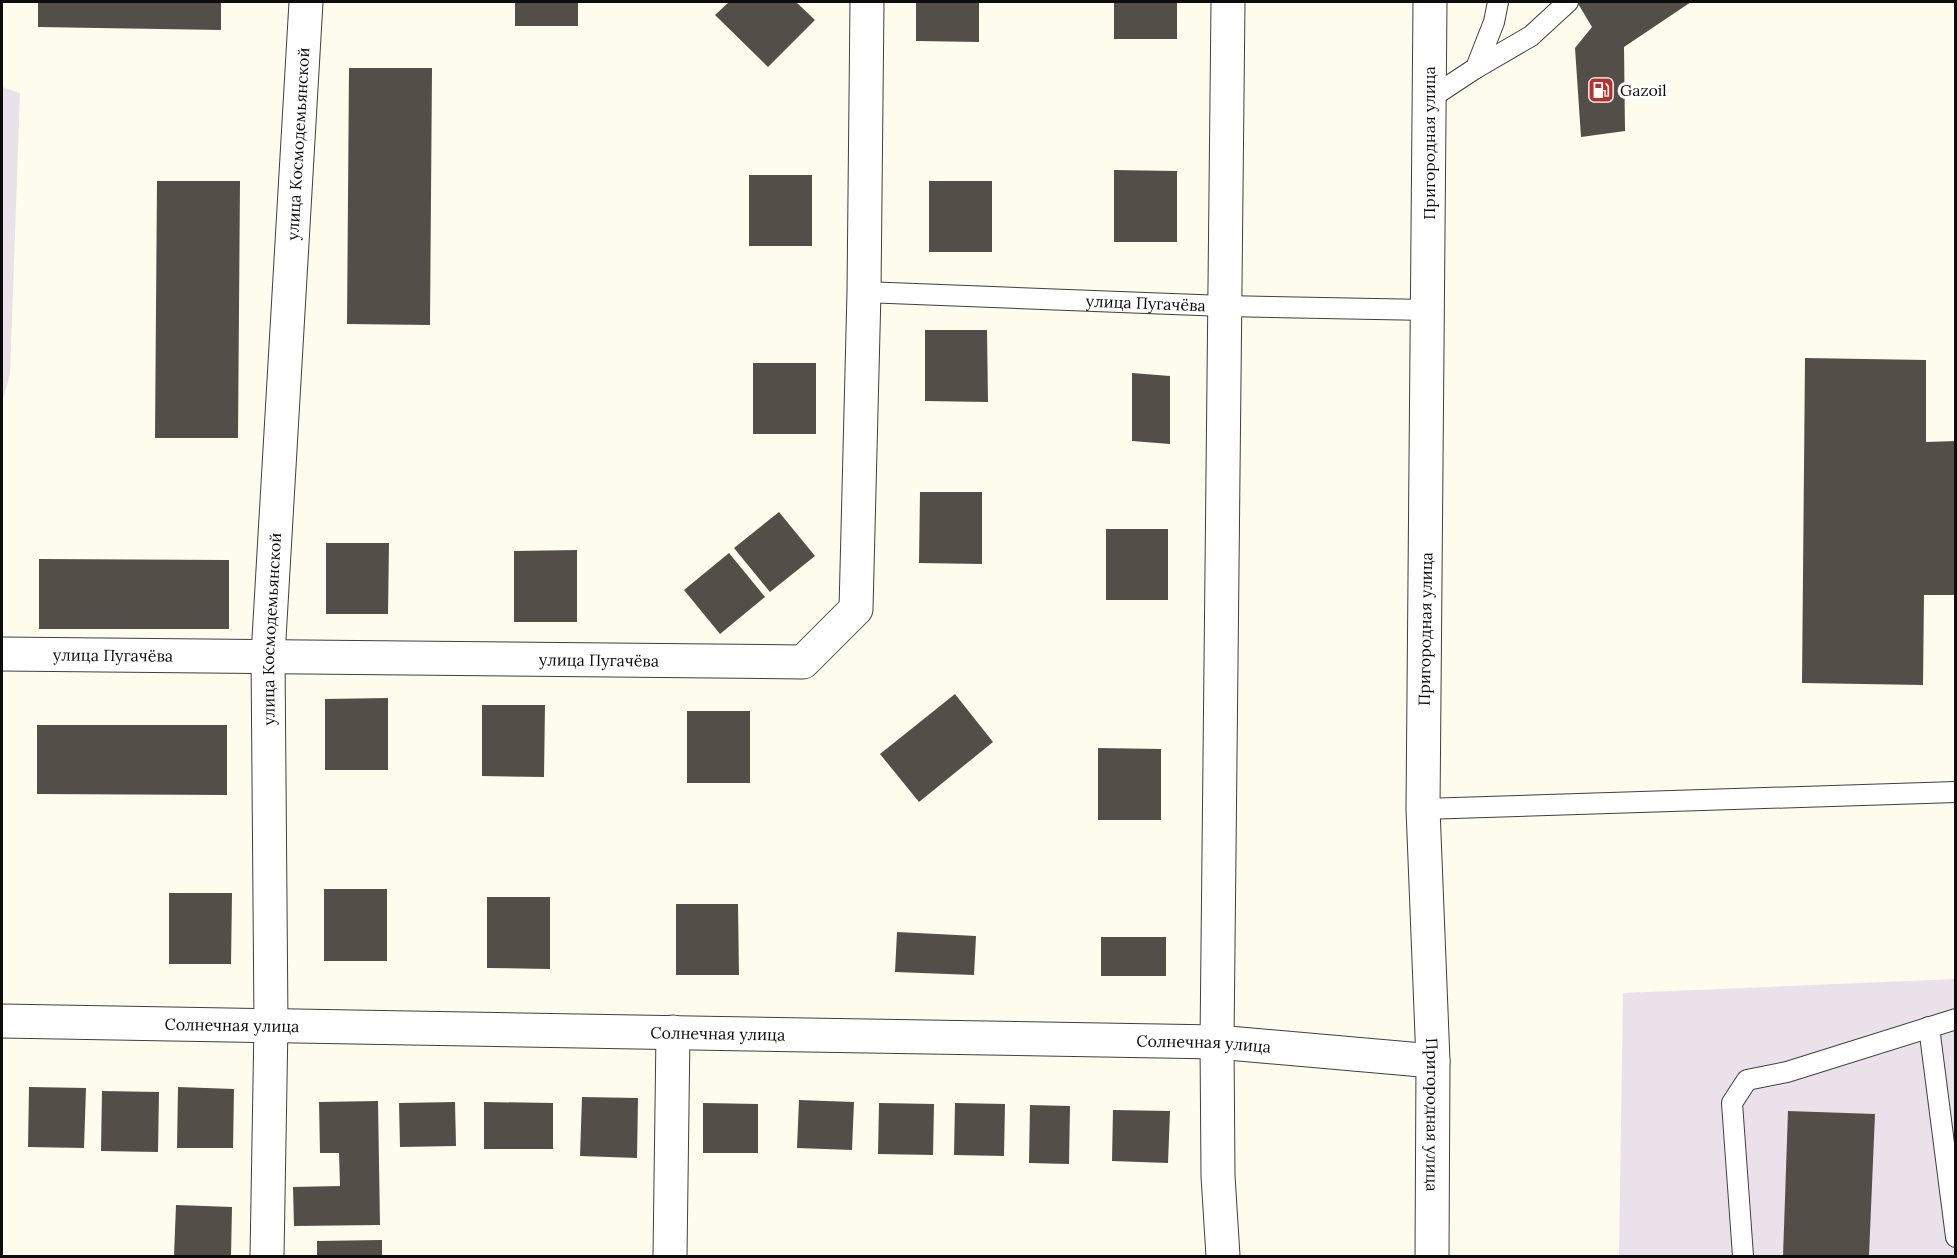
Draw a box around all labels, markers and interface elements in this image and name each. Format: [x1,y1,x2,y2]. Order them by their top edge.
street label: улица Космодемьянской [282,47,313,241]
street label: Пригородная улица [1419,66,1439,220]
fuel station icon: Gazoil [1586,75,1616,105]
place label: Gazoil [1620,80,1667,100]
street label: улица Пугачёва [1085,291,1206,315]
street label: улица Космодемьянской [258,532,285,726]
street label: Пригородная улица [1414,552,1436,706]
street label: улица Пугачёва [53,645,173,666]
street label: улица Пугачёва [539,649,659,671]
street label: Солнечная улица [164,1014,300,1036]
street label: Солнечная улица [650,1022,785,1045]
street label: Солнечная улица [1136,1031,1272,1057]
street label: Пригородная улица [1422,1037,1443,1192]

